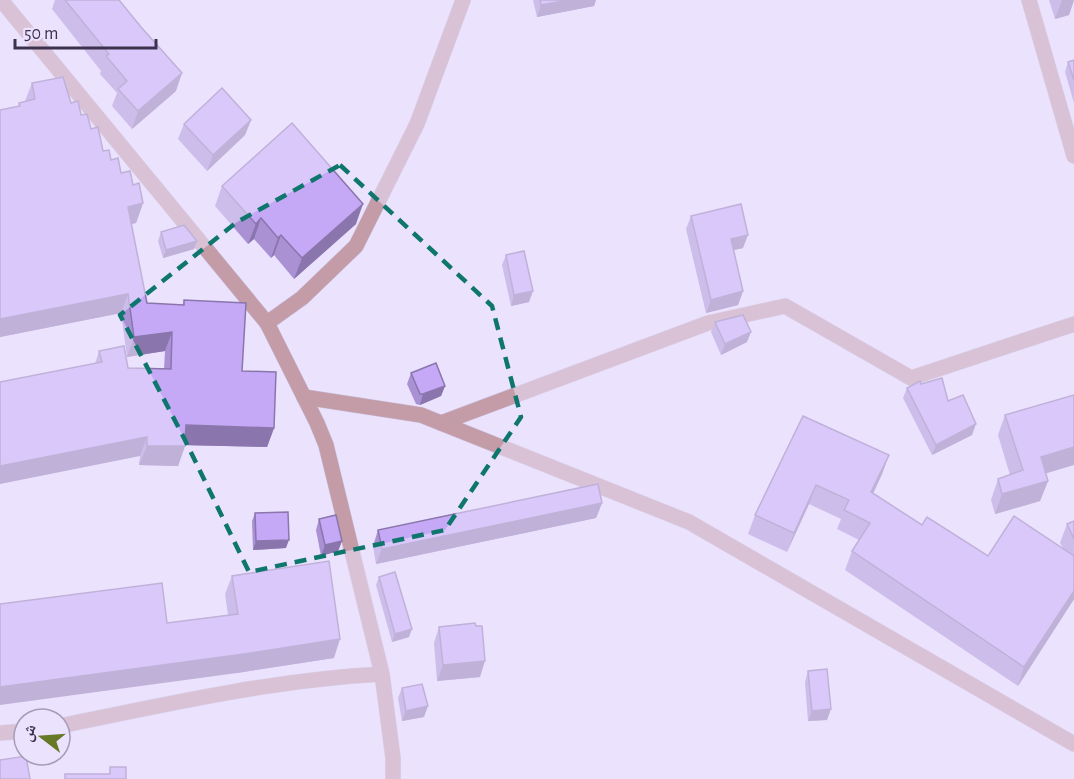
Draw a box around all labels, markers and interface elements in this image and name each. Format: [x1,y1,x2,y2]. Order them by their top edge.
scale bar [15,12,156,50]
text: 50 m [24,25,58,43]
north arrow [12,707,72,767]
text: ش [18,722,40,744]

